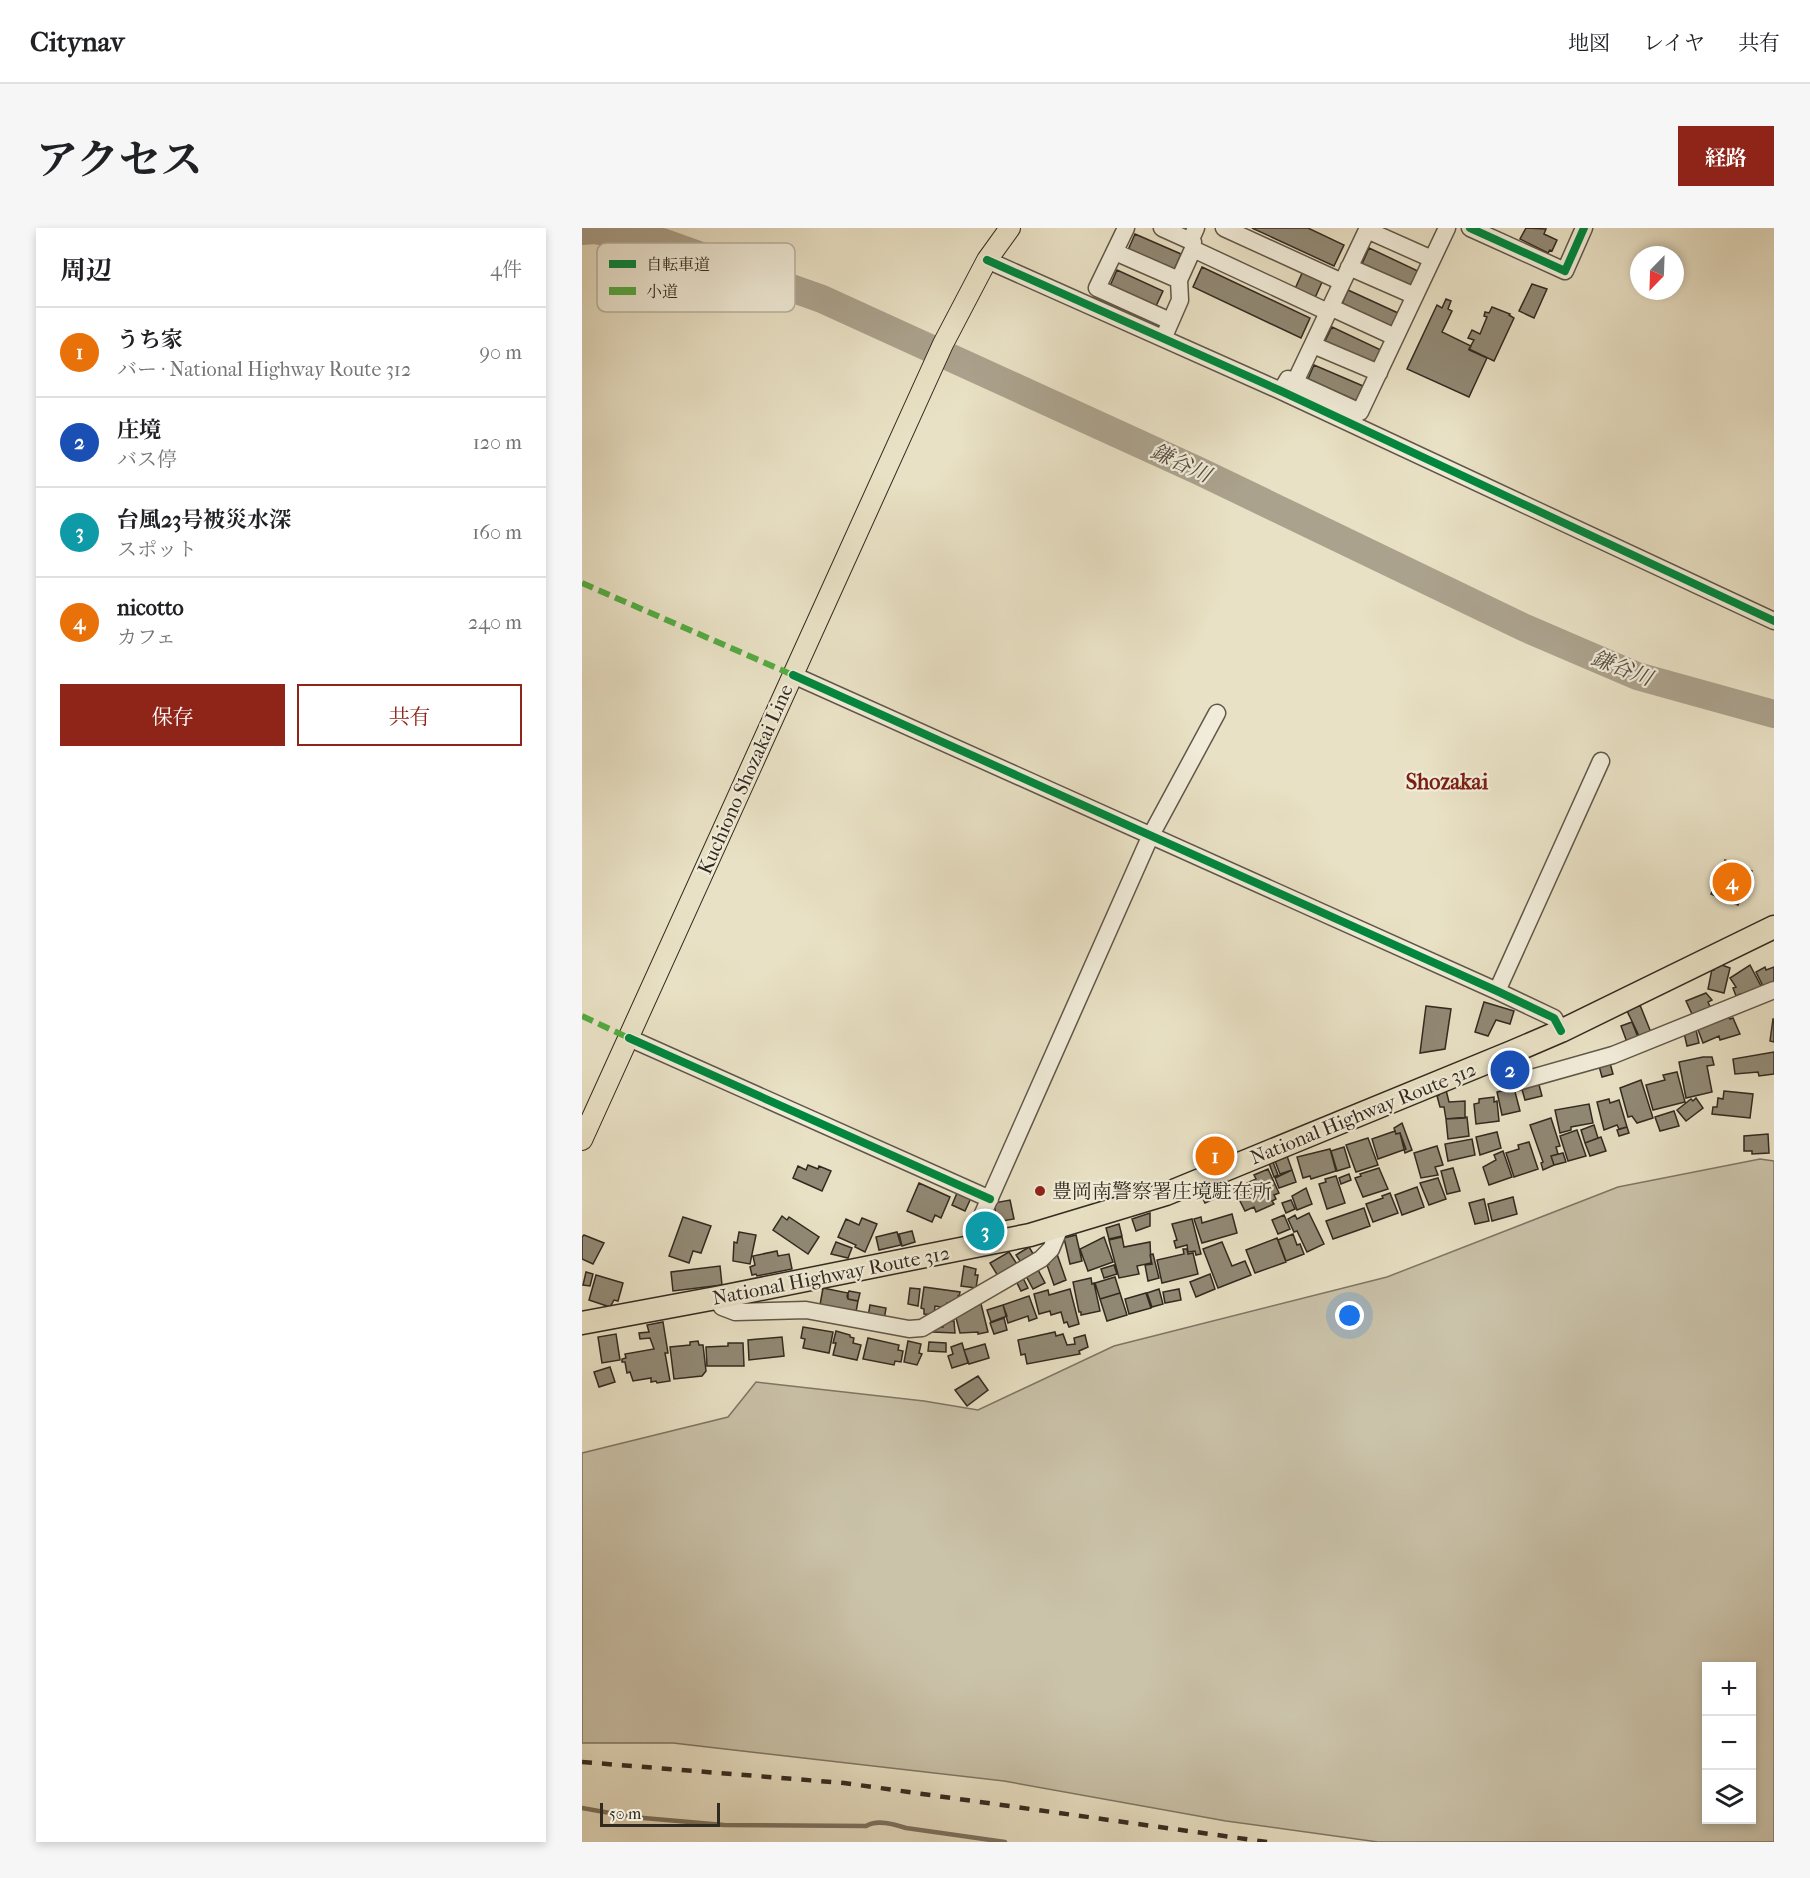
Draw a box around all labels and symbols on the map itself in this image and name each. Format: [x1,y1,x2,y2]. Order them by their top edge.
legend [597,243,795,312]
north arrow [1630,246,1684,300]
text: 自転車道 [646,255,710,274]
text: 小道 [646,282,678,301]
water label: 鎌谷川 [1147,439,1216,488]
water label: 鎌谷川 [1588,646,1658,691]
street label: Kuchiono Shozakai Line [693,680,798,878]
district label: Shozakai [1406,769,1489,795]
pin: 4 [1712,860,1752,904]
pin: 2 [1490,1048,1530,1092]
street label: National Highway Route 312 [1247,1058,1480,1169]
pin: 1 [1196,1134,1234,1178]
place label: 豊岡南警察署庄境駐在所 [1052,1180,1272,1203]
marker: 豊岡南警察署庄境駐在所 [1033,1184,1047,1198]
pin: 3 [966,1208,1004,1254]
street label: National Highway Route 312 [710,1241,952,1310]
your location [1335,1301,1364,1330]
scale bar [600,1800,720,1828]

